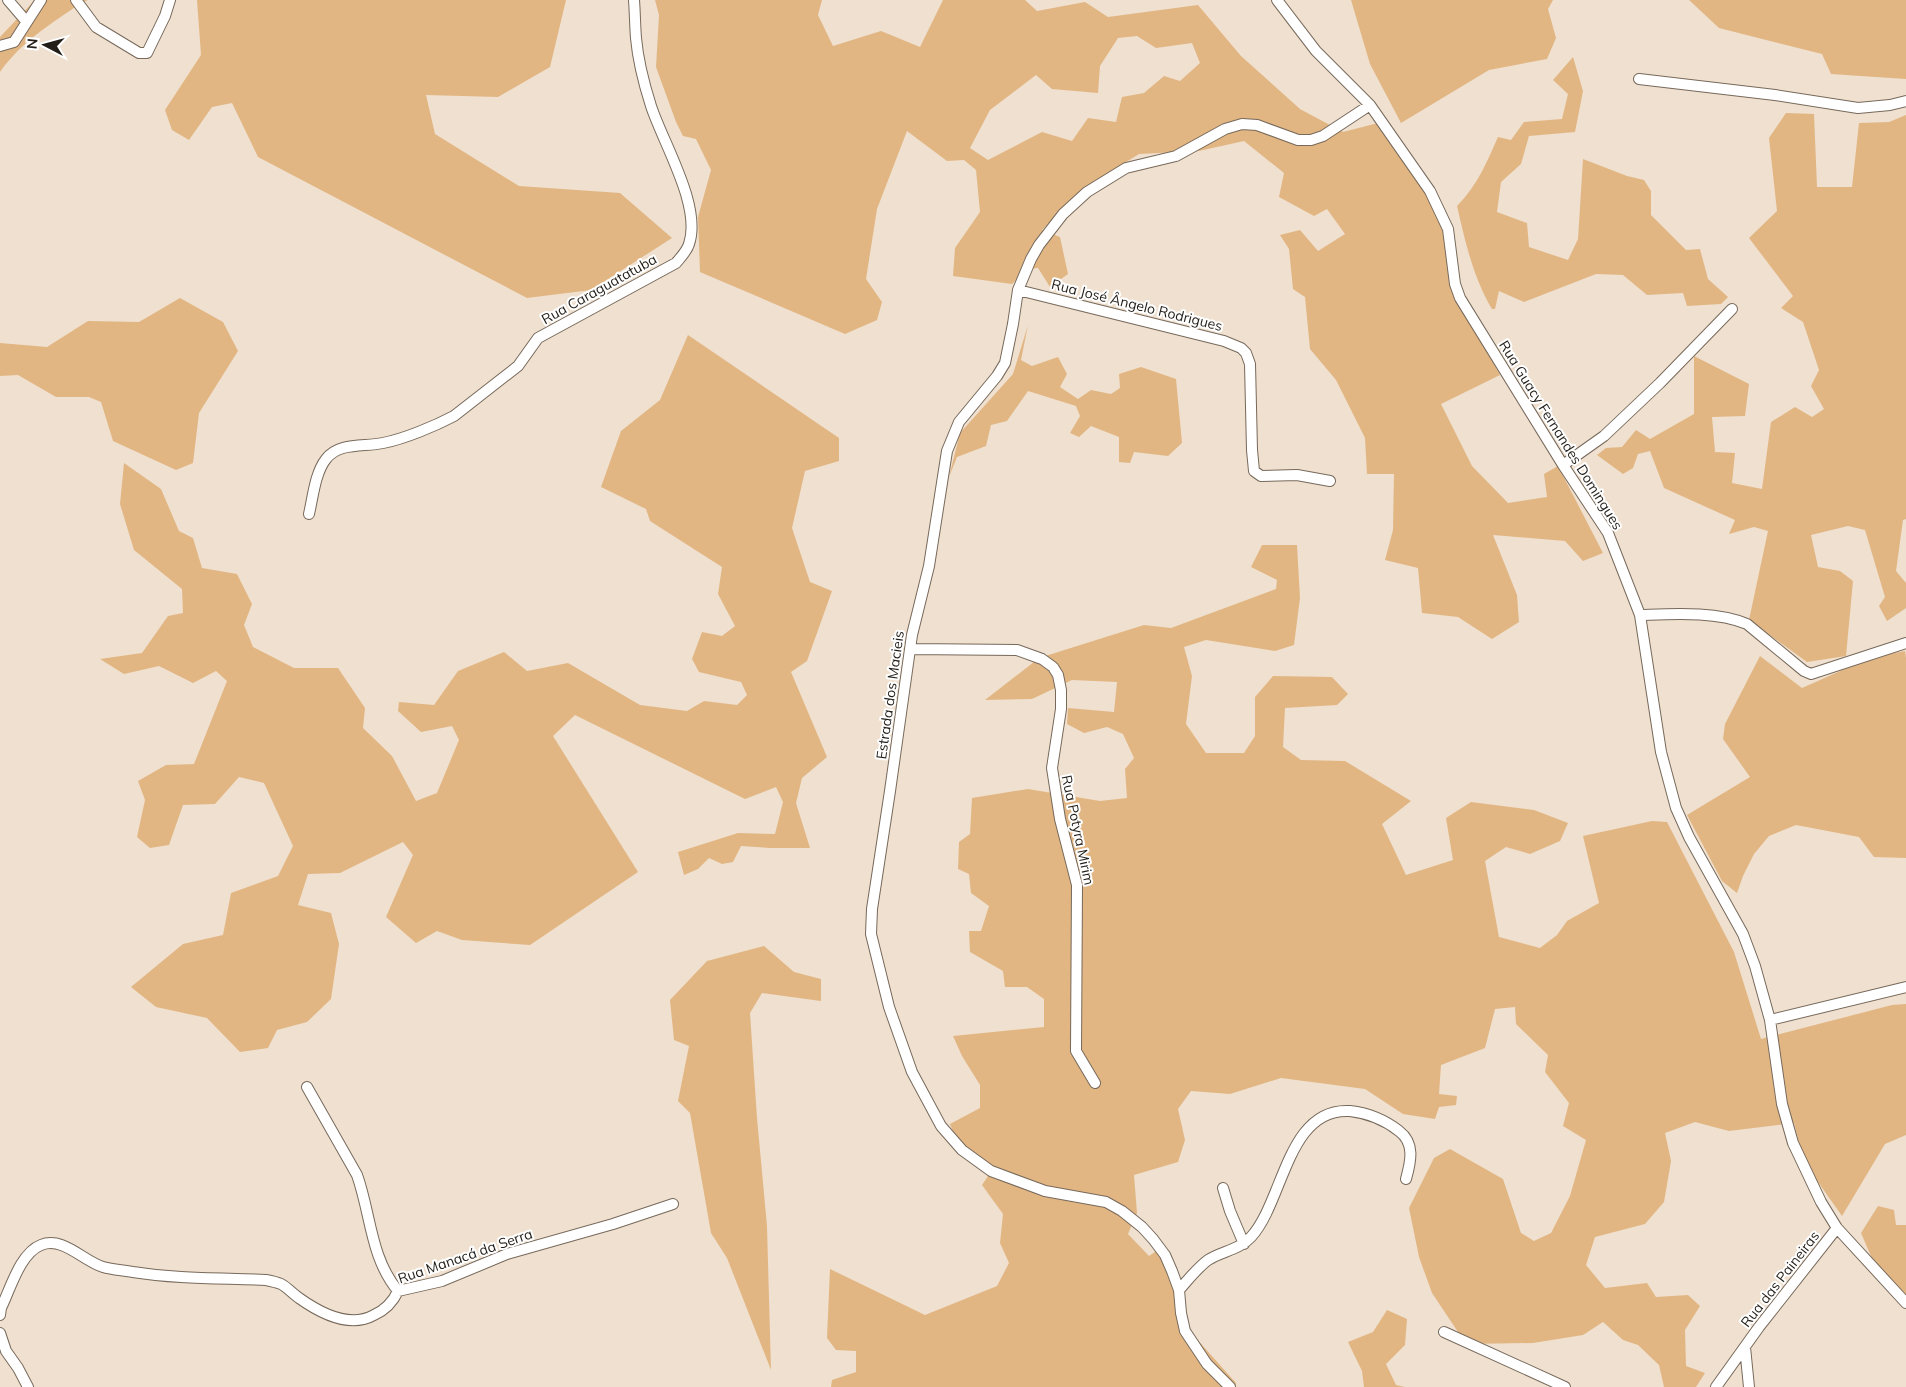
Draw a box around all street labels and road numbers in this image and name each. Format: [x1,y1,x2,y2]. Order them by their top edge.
street label: Rua Caraguatatuba [538,250,660,328]
street label: Rua José Ângelo Rodrigues [1050,275,1224,335]
street label: Rua Guacy Fernandes Domingues [1495,337,1627,533]
street label: Estrada dos Macieis [872,630,908,760]
street label: Rua Potyra Mirim [1058,773,1098,887]
street label: Rua Manacá da Serra [395,1225,535,1287]
street label: Rua das Paineiras [1737,1227,1823,1331]

